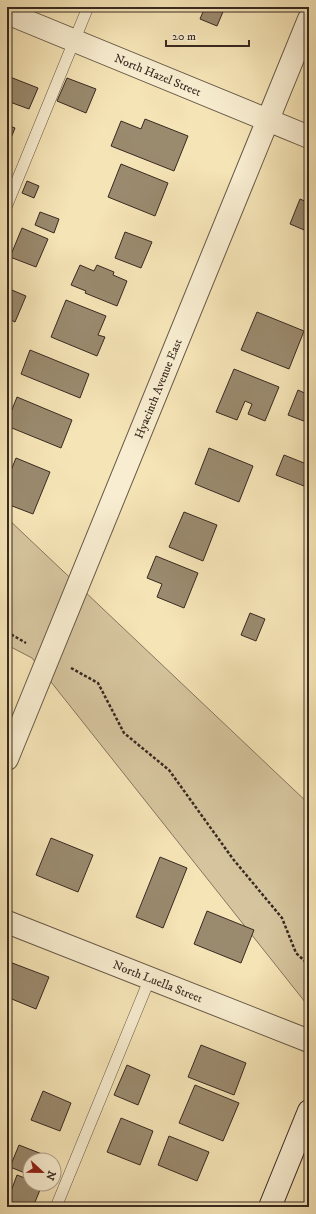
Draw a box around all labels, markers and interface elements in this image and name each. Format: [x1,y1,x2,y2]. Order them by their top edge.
scale bar [166,22,249,48]
text: 20 m [172,29,196,44]
street label: North Hazel Street [112,51,203,100]
street label: Hyacinth Avenue East [132,337,186,441]
street label: North Luella Street [110,957,205,1006]
north arrow [22,1152,62,1192]
text: N [42,1169,59,1182]

